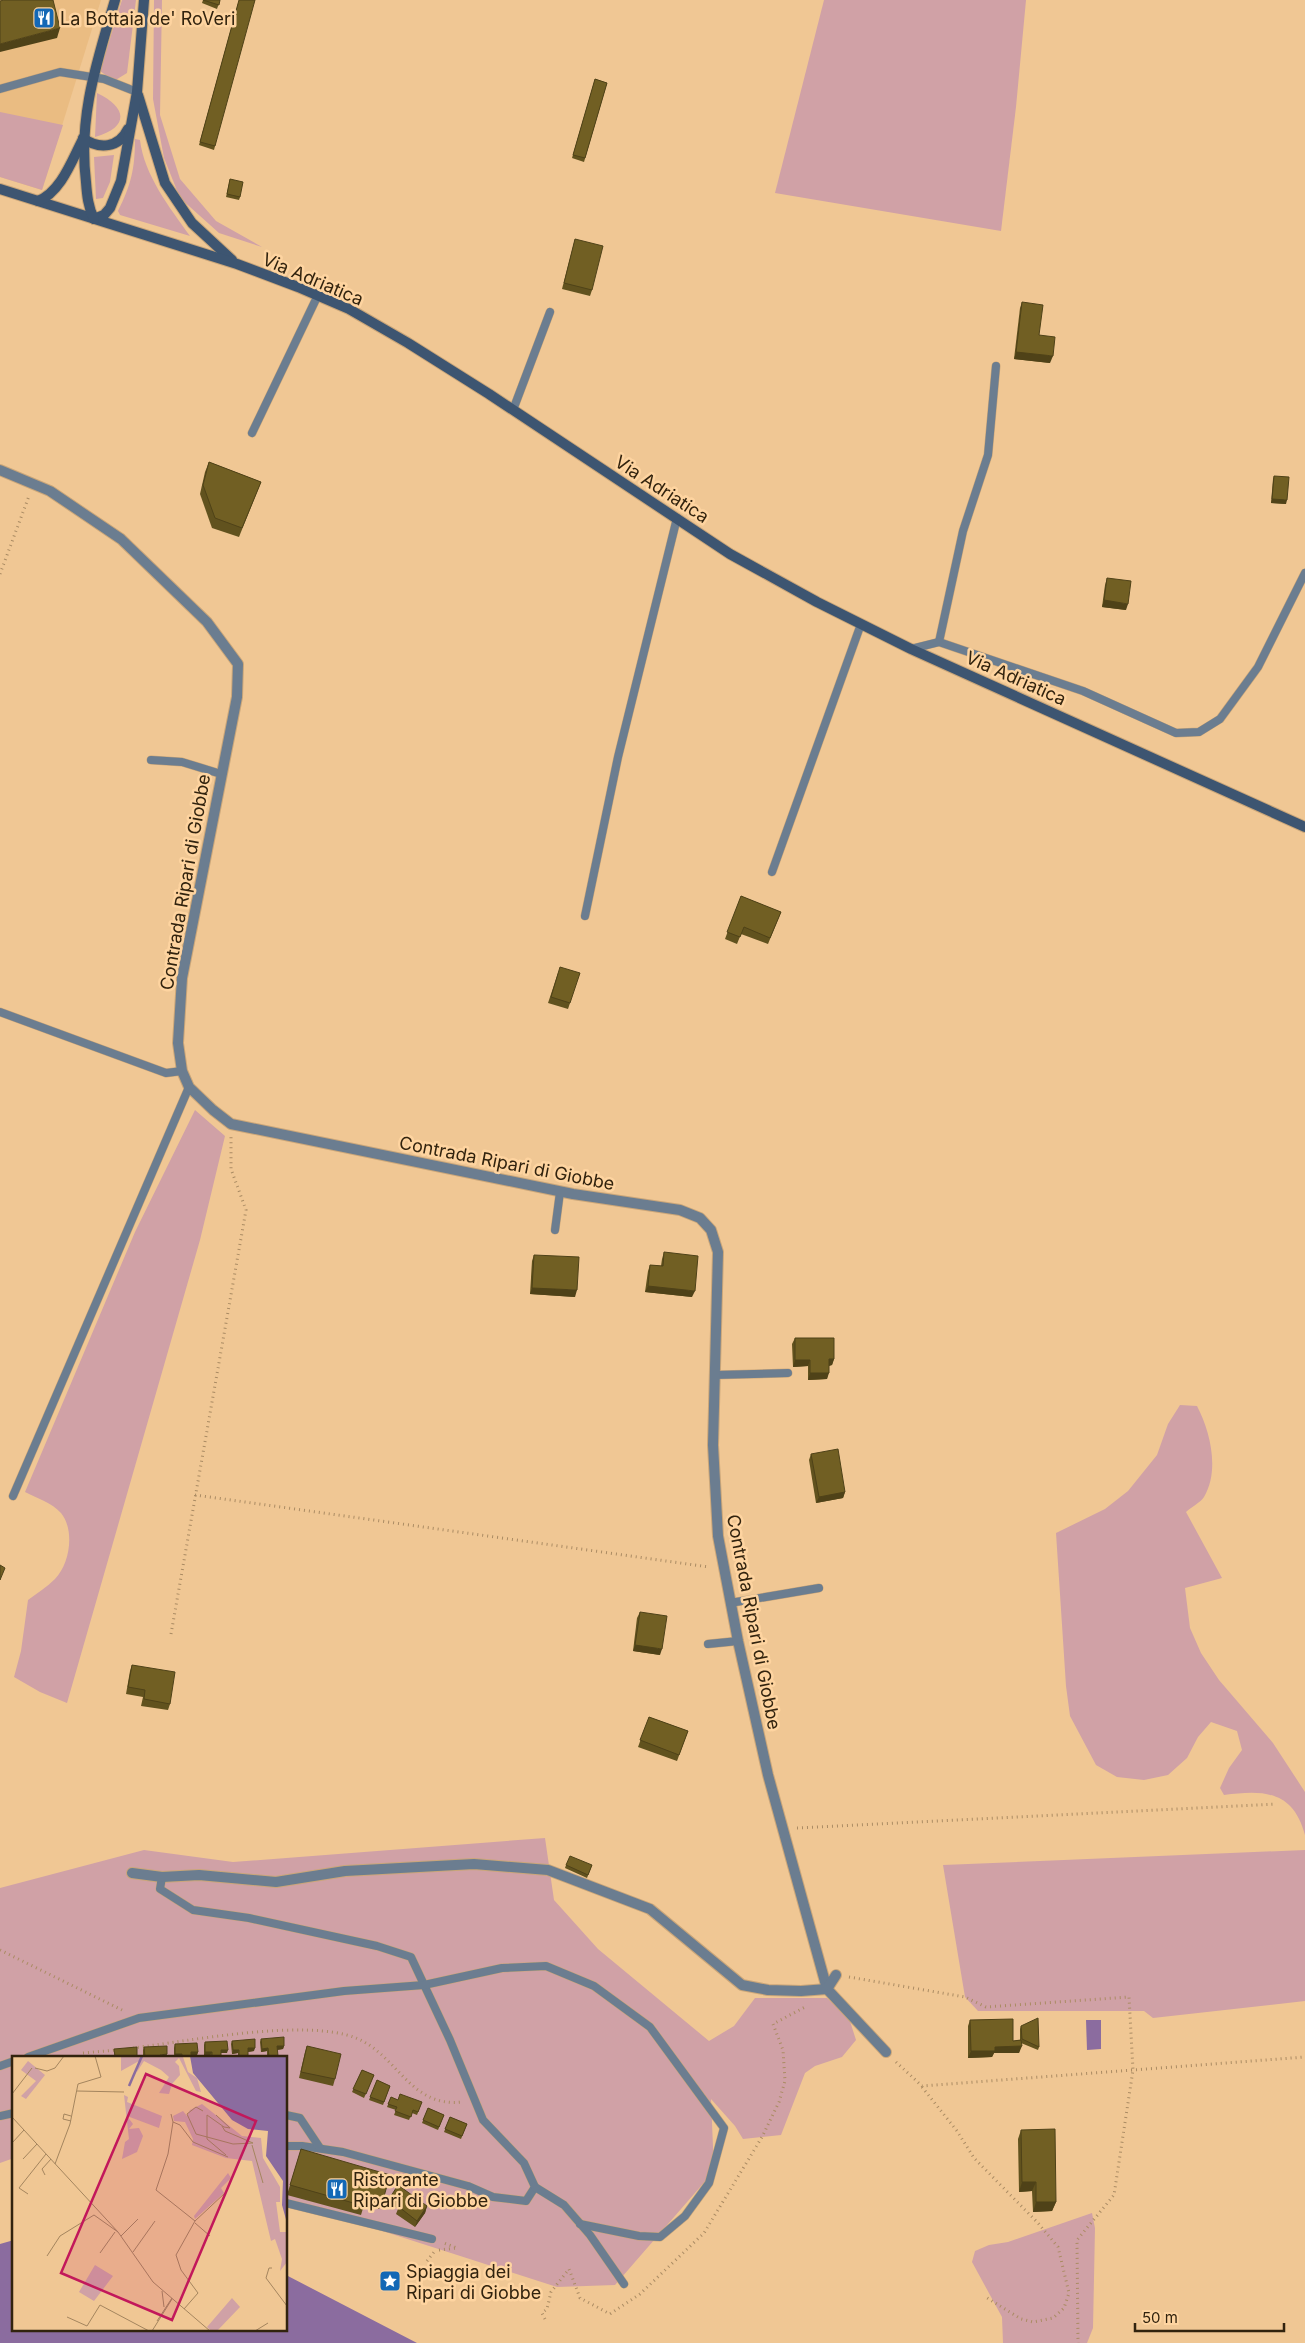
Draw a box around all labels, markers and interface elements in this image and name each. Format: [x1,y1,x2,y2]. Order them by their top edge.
restaurant icon: La Bottaia de' RoVeri [32,6,56,30]
place label: La Bottaia de' RoVeri [60,8,235,29]
street label: Via Adriatica [259,248,367,310]
street label: Via Adriatica [611,451,713,527]
street label: Via Adriatica [963,646,1069,710]
street label: Contrada Ripari di Giobbe [156,772,214,992]
street label: Contrada Ripari di Giobbe [398,1132,616,1194]
street label: Contrada Ripari di Giobbe [723,1513,785,1731]
inset map [12,2056,288,2330]
place label: Ristorante Ripari di Giobbe [353,2169,488,2211]
restaurant icon: Ristorante Ripari di Giobbe [325,2177,349,2201]
place label: Spiaggia dei Ripari di Giobbe [406,2261,541,2303]
place icon: Spiaggia dei Ripari di Giobbe [378,2269,402,2293]
scale bar [1135,2300,1284,2332]
text: 50 m [1142,2308,1178,2327]

